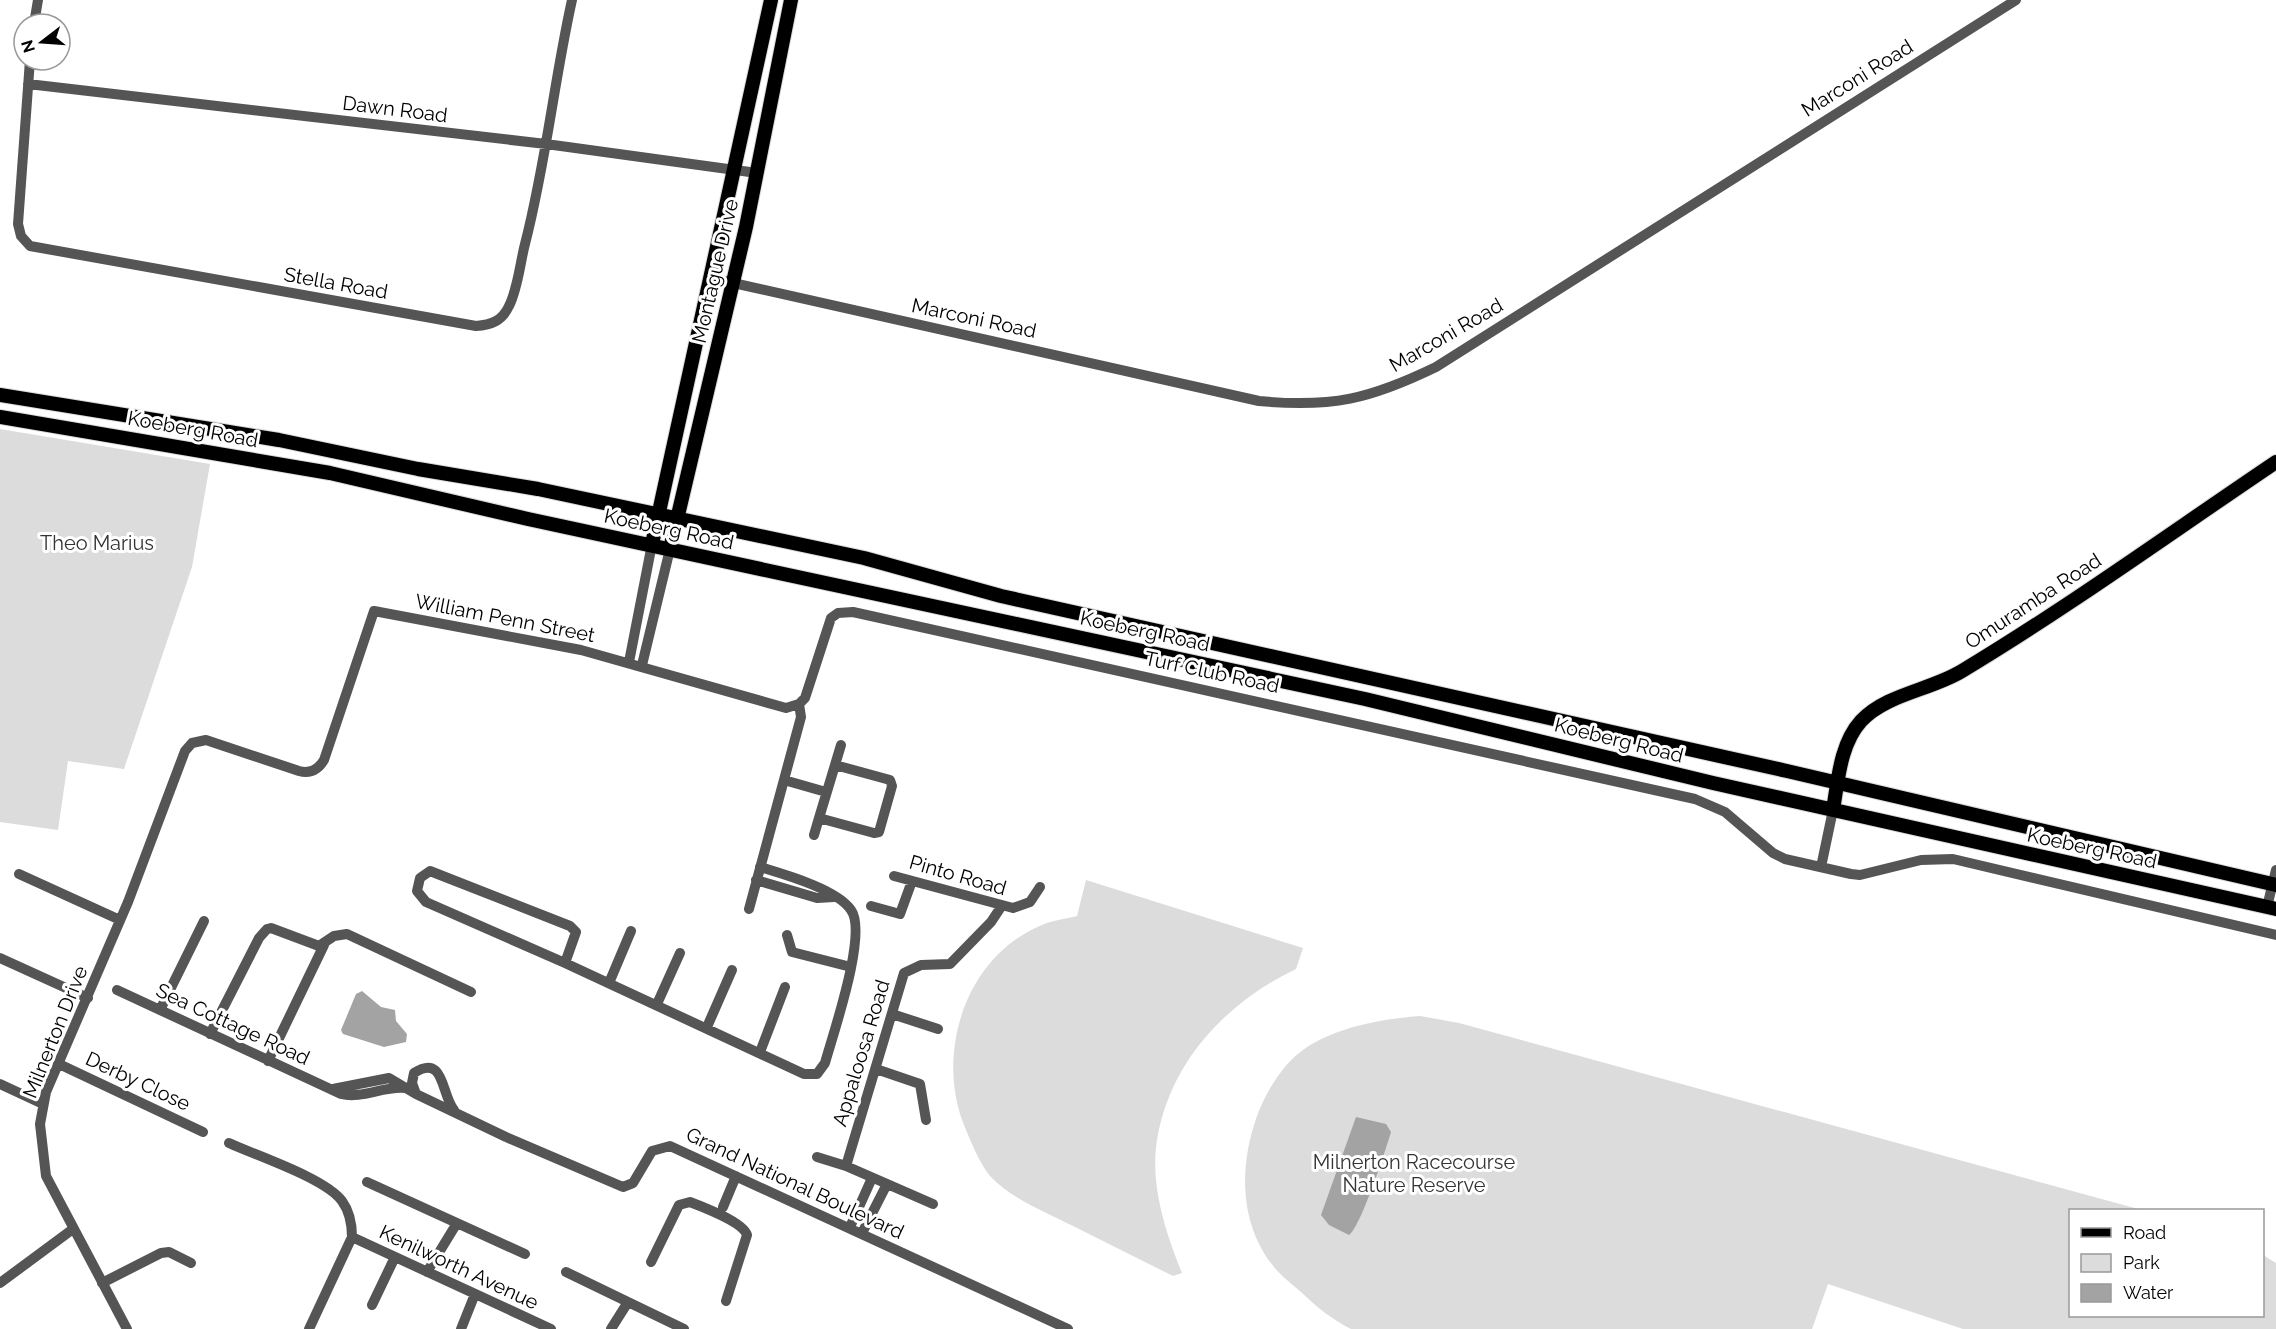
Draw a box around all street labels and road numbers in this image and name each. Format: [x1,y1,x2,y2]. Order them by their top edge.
street label: Marconi Road [1797,34,1917,122]
street label: Dawn Road [341,91,449,127]
street label: Montague Drive [687,196,743,345]
street label: Stella Road [282,262,390,304]
street label: Marconi Road [909,293,1039,343]
street label: Marconi Road [1385,293,1507,377]
street label: Koeberg Road [126,406,260,452]
street label: Koeberg Road [602,504,736,554]
street label: Omuramba Road [1960,548,2106,654]
street label: William Penn Street [413,589,597,647]
street label: Koeberg Road [1078,606,1212,656]
street label: Turf Club Road [1142,646,1282,698]
street label: Koeberg Road [1552,712,1686,768]
street label: Koeberg Road [2025,823,2159,873]
street label: Pinto Road [907,850,1009,900]
street label: Milnerton Drive [18,962,93,1102]
street label: Appaloosa Road [827,977,895,1129]
street label: Sea Cottage Road [152,978,314,1070]
street label: Derby Close [82,1046,194,1116]
street label: Grand National Boulevard [682,1122,908,1244]
street label: Kenilworth Avenue [376,1220,543,1315]

